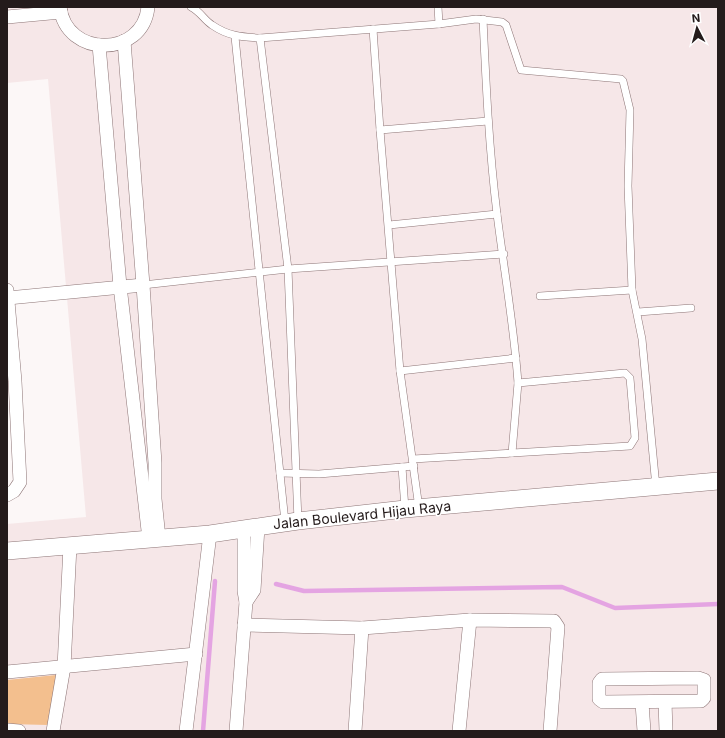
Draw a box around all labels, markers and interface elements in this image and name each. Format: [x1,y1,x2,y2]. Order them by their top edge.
north arrow [677,8,717,48]
text: N [691,11,701,25]
street label: Jalan Boulevard Hijau Raya [272,497,452,532]

